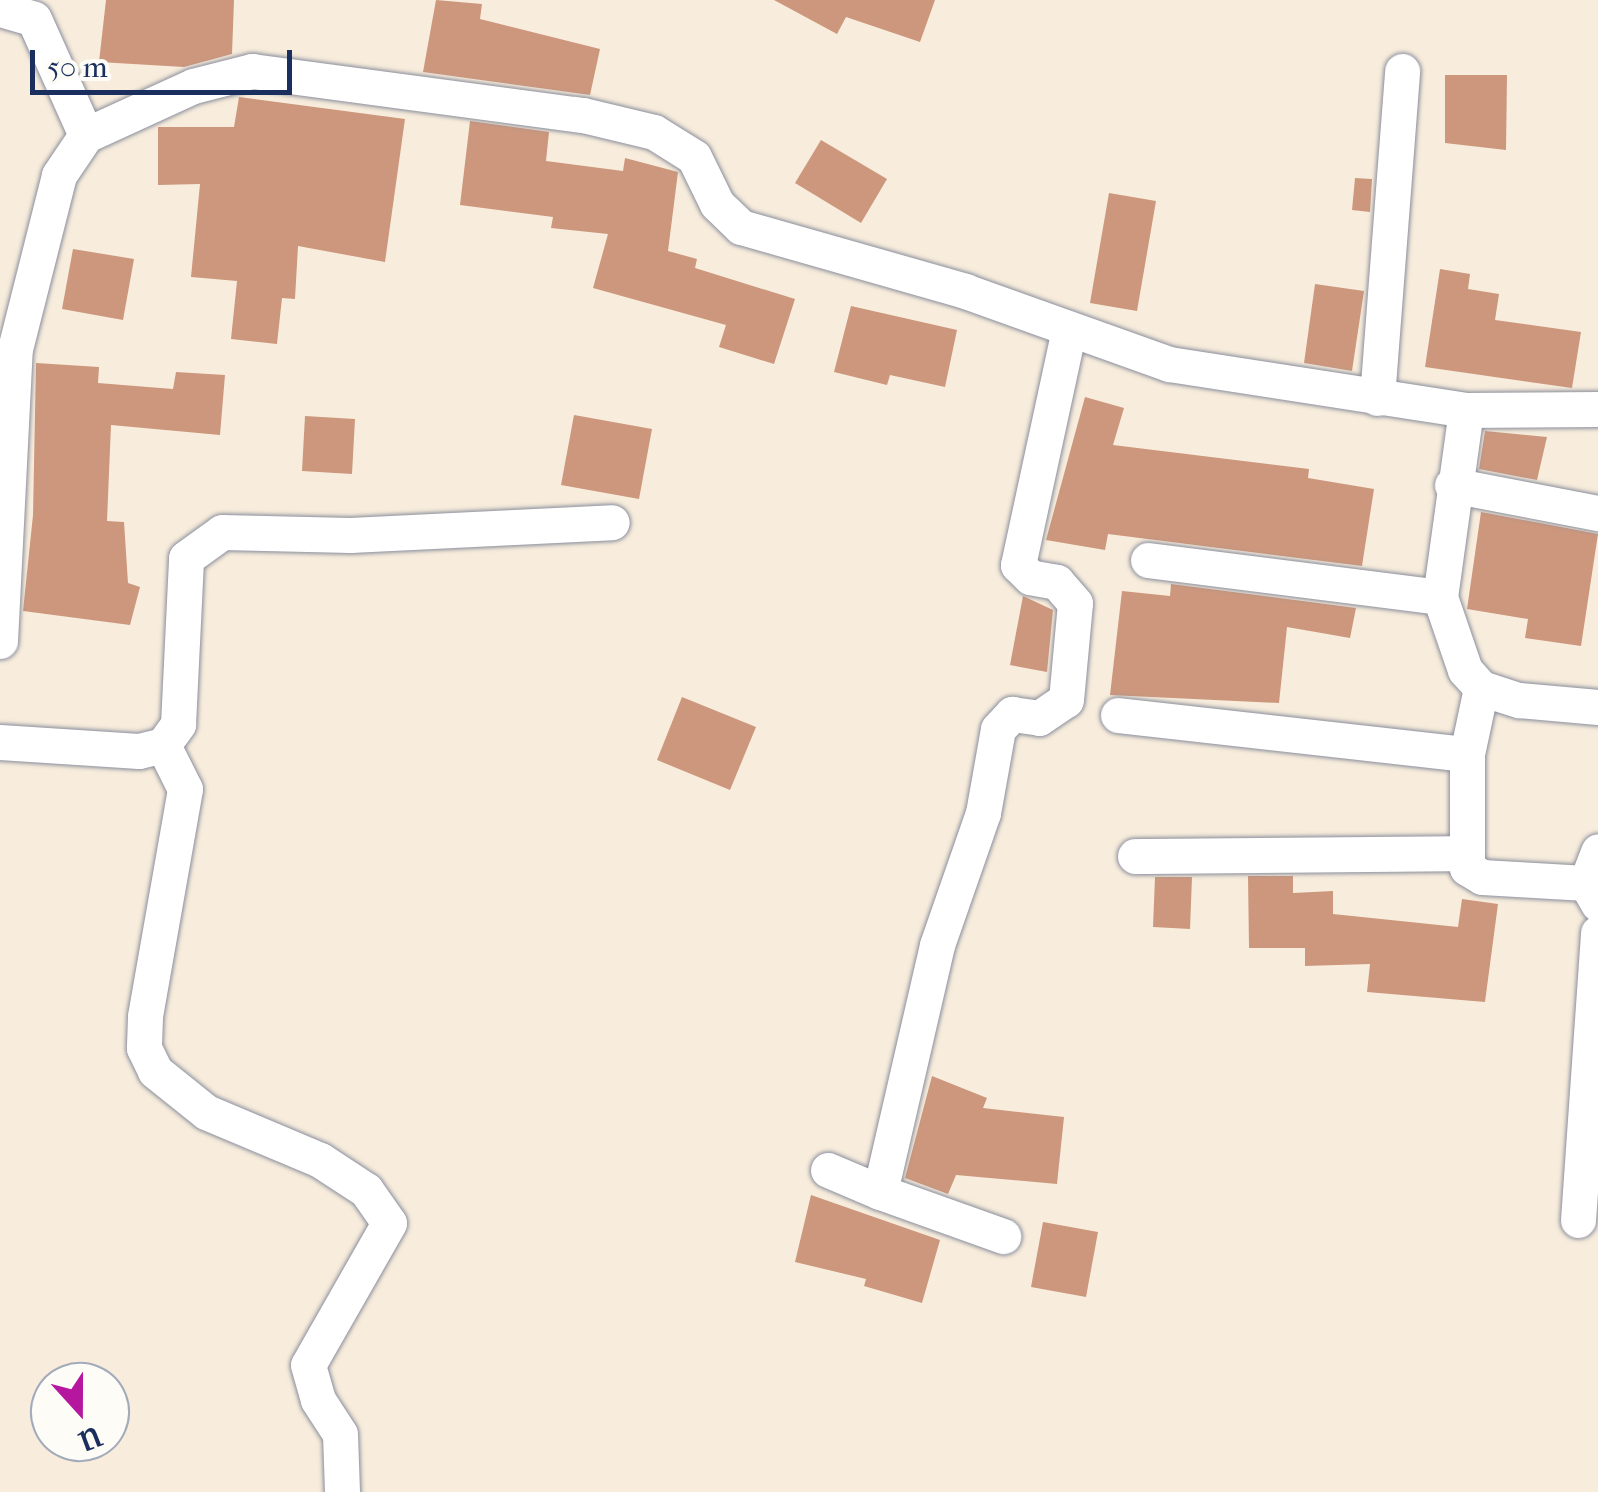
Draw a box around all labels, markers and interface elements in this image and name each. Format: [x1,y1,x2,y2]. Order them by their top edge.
scale bar [35,30,298,92]
text: 50 m [47,50,108,85]
north arrow [30,1362,130,1462]
text: U [74,1419,106,1458]

